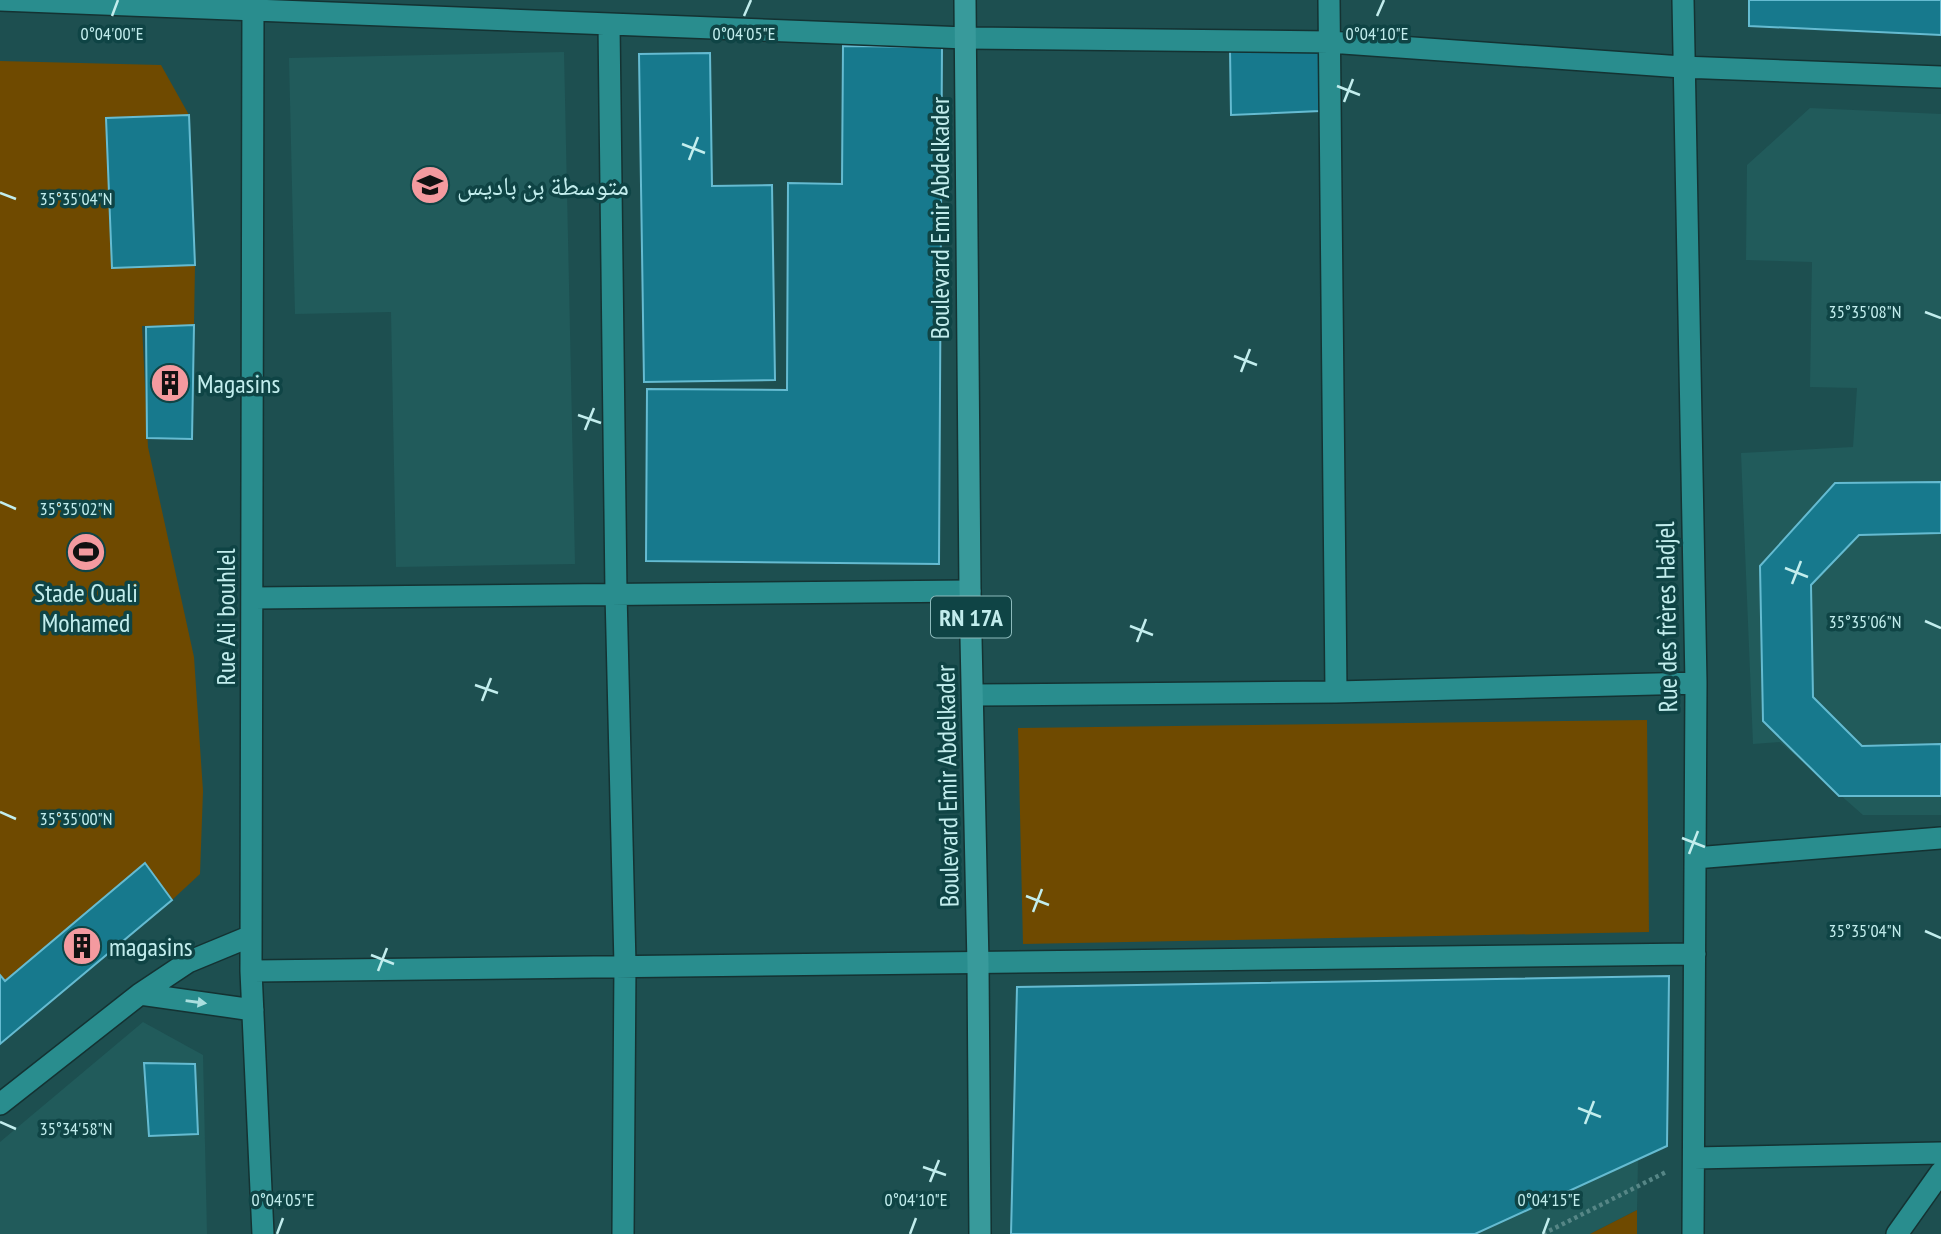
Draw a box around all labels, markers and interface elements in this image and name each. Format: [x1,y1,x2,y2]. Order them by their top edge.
text: 0°04'00"E [81,22,143,45]
text: 0°04'05"E [713,22,775,45]
text: 0°04'10"E [1346,22,1408,45]
street label: Boulevard Emir Abdelkader [923,97,956,339]
school or university icon: متوسطة بن باديس [409,164,451,206]
place label: متوسطة بن باديس [457,169,629,202]
text: 35°35'04"N [40,187,112,210]
text: 35°35'08"N [1829,300,1901,323]
building icon: Magasins [149,362,191,404]
place label: Magasins [197,367,280,400]
text: 35°35'02"N [40,497,112,520]
street label: Rue des frères Hadjel [1648,521,1684,713]
sports icon: Stade Ouali Mohamed [65,531,107,573]
street label: Rue Ali bouhlel [209,549,242,685]
place label: Stade Ouali Mohamed [34,576,138,639]
road number: RN 17A [931,596,1011,638]
text: 35°35'06"N [1829,610,1901,633]
street label: Boulevard Emir Abdelkader [928,665,966,907]
text: 35°35'00"N [40,807,112,830]
text: 35°35'04"N [1829,919,1901,942]
building icon: magasins [61,925,103,967]
place label: magasins [109,930,193,963]
one-way arrow [186,997,208,1008]
text: 35°34'58"N [40,1117,112,1140]
text: 0°04'05"E [252,1188,314,1211]
text: 0°04'10"E [885,1188,947,1211]
text: 0°04'15"E [1518,1188,1580,1211]

